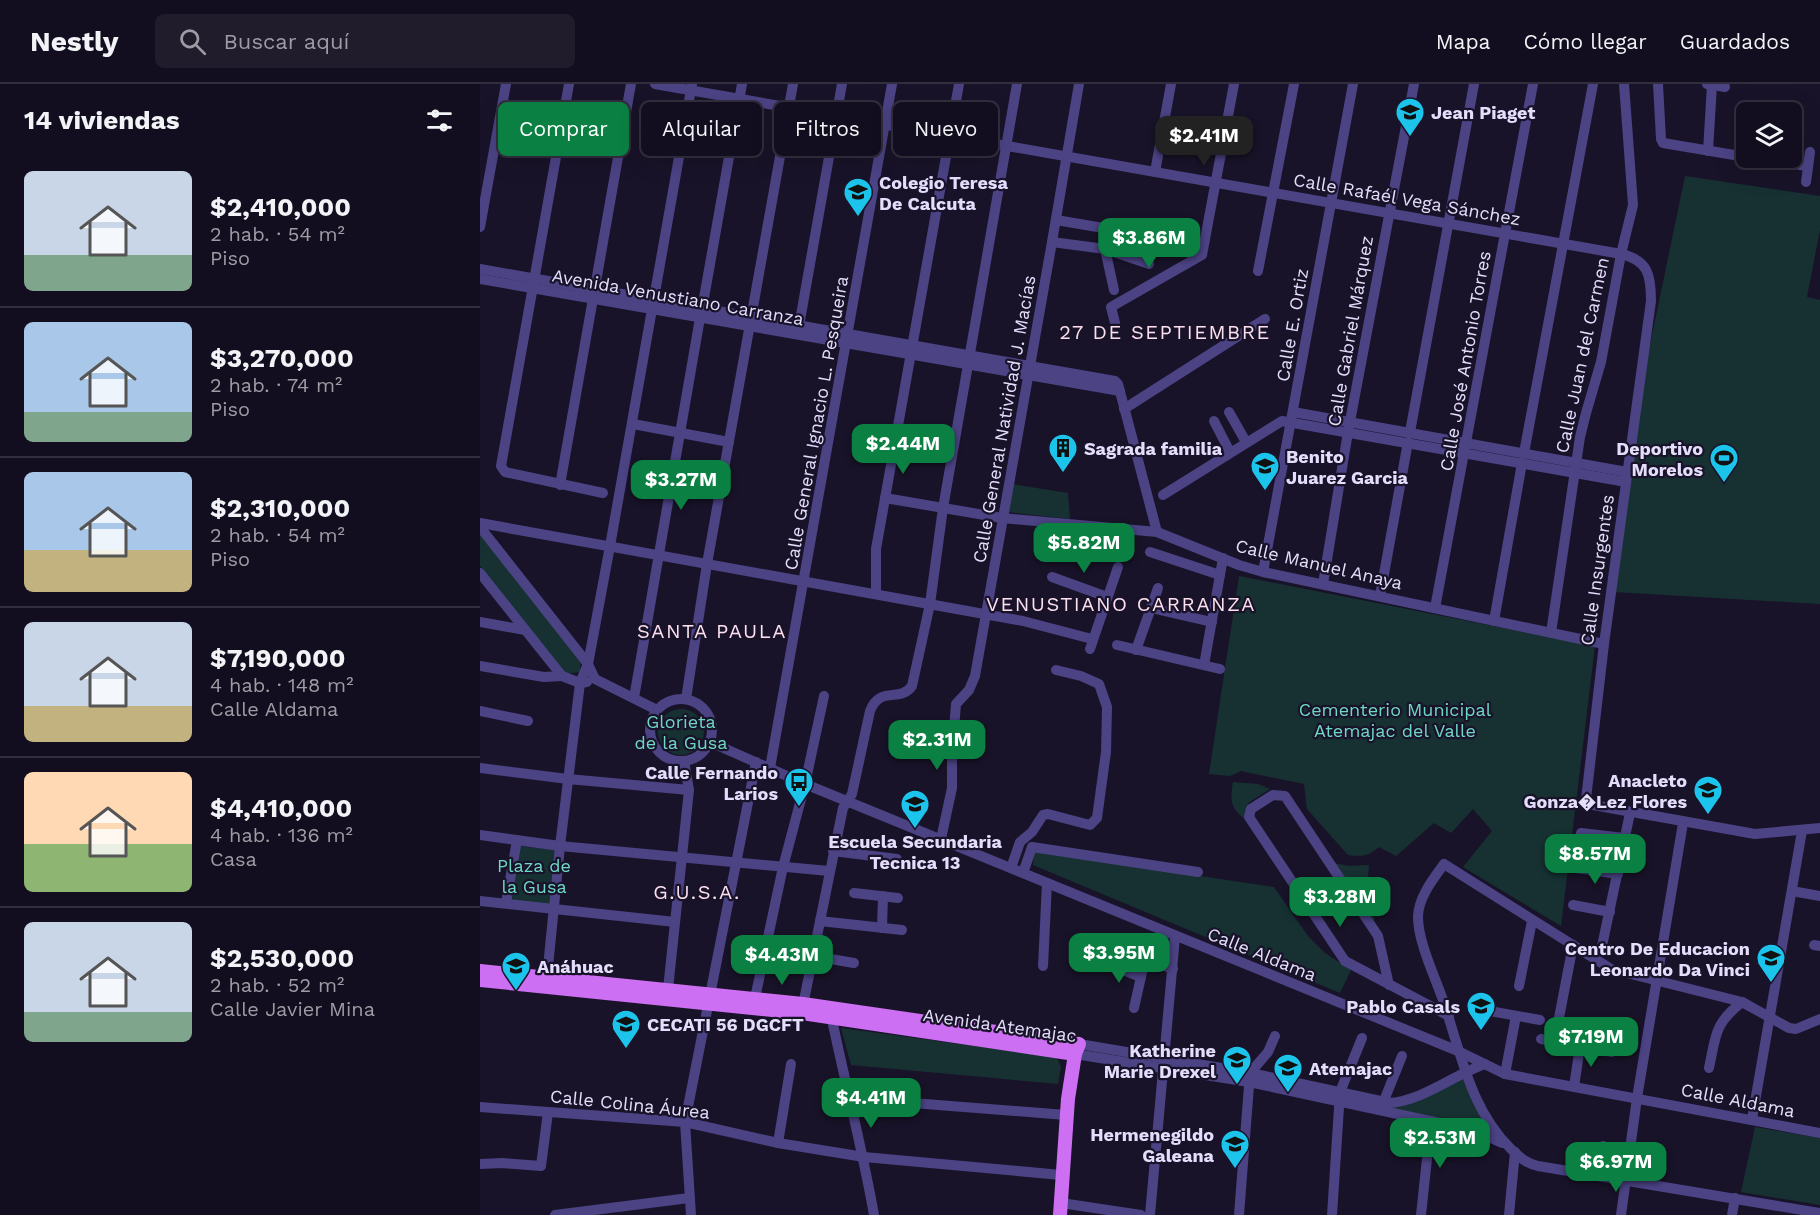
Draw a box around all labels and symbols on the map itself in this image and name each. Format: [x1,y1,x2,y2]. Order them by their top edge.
school or university icon: Jean Piaget [1394,96,1426,138]
place label: Jean Piaget [1431,102,1535,123]
pin: $2.41M [1155,116,1253,167]
street label: Calle Rafaél Vega Sánchez [1292,169,1522,229]
place label: Colegio Teresa De Calcuta [879,172,1008,214]
school or university icon: Colegio Teresa De Calcuta [842,176,874,218]
pin: $3.86M [1100,218,1198,269]
street label: Calle Gabriel Márquez [1323,234,1377,428]
street label: Calle José Antonio Torres [1435,249,1495,473]
street label: Calle Juan del Carmen [1551,255,1613,455]
street label: Avenida Venustiano Carranza [551,265,805,329]
street label: Calle E. Ortiz [1272,267,1312,383]
street label: Calle General Natividad J. Macías [968,273,1040,565]
street label: Calle General Ignacio L. Pesqueira [780,274,852,572]
district label: 27 DE SEPTIEMBRE [1059,320,1271,344]
pin: $2.44M [854,424,952,475]
building icon: Sagrada familia [1047,432,1079,474]
place label: Sagrada familia [1084,438,1223,459]
place label: Deportivo Morelos [1616,438,1703,480]
sports icon: Deportivo Morelos [1708,442,1740,484]
place label: Benito Juarez Garcia [1286,446,1409,488]
school or university icon: Benito Juarez Garcia [1249,450,1281,492]
pin: $3.27M [632,460,730,511]
street label: Calle Insurgentes [1576,493,1618,647]
pin: $5.82M [1035,523,1133,574]
street label: Calle Manuel Anaya [1234,535,1404,593]
district label: VENUSTIANO CARRANZA [986,592,1256,616]
district label: SANTA PAULA [637,619,787,643]
park label: Cementerio Municipal Atemajac del Valle [1299,699,1492,741]
park label: Glorieta de la Gusa [634,711,728,753]
pin: $2.31M [888,720,986,771]
place label: Calle Fernando Larios [645,762,778,804]
bus stop icon: Calle Fernando Larios [783,766,815,808]
place label: Anacleto Gonza�Lez Flores [1523,770,1687,812]
school or university icon: Anacleto Gonza�Lez Flores [1692,774,1724,816]
school or university icon: Escuela Secundaria Tecnica 13 [899,788,931,830]
place label: Escuela Secundaria Tecnica 13 [828,831,1002,873]
pin: $8.57M [1546,834,1644,885]
park label: Plaza de la Gusa [497,855,571,897]
pin: $3.28M [1291,877,1389,928]
district label: G.U.S.A. [653,880,741,904]
street label: Calle Aldama [1204,923,1320,985]
pin: $3.95M [1070,933,1168,984]
pin: $4.43M [733,935,831,986]
place label: Centro De Educacion Leonardo Da Vinci [1565,938,1750,980]
school or university icon: Centro De Educacion Leonardo Da Vinci [1755,942,1787,984]
school or university icon: Anáhuac [500,950,532,992]
place label: Anáhuac [537,956,614,977]
school or university icon: Pablo Casals [1465,990,1497,1032]
place label: Pablo Casals [1346,996,1460,1017]
street label: Avenida Atemajac [922,1004,1078,1046]
school or university icon: CECATI 56 DGCFT [610,1008,642,1050]
place label: CECATI 56 DGCFT [647,1014,804,1035]
pin: $7.19M [1542,1017,1640,1068]
place label: Katherine Marie Drexel [1104,1040,1216,1082]
school or university icon: Katherine Marie Drexel [1221,1044,1253,1086]
school or university icon: Atemajac [1272,1052,1304,1094]
place label: Atemajac [1309,1058,1392,1079]
pin: $4.41M [822,1078,920,1129]
street label: Calle Aldama [1679,1079,1797,1121]
street label: Calle Colina Áurea [549,1085,711,1123]
pin: $2.53M [1391,1118,1489,1169]
place label: Hermenegildo Galeana [1090,1124,1215,1166]
school or university icon: Hermenegildo Galeana [1219,1128,1251,1170]
pin: $6.97M [1567,1142,1665,1193]

